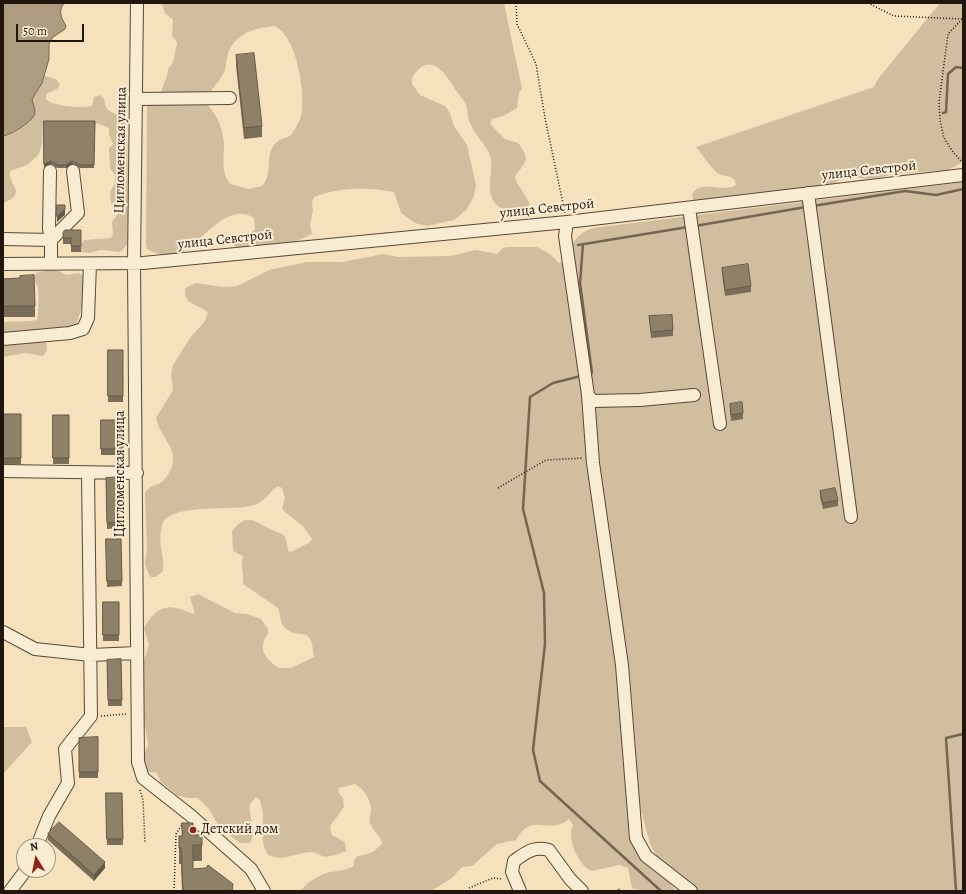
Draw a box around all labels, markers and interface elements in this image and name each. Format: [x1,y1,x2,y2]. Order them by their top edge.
scale bar [18,16,86,42]
text: 50 m [23,23,47,39]
street label: Цигломенская улица [111,86,131,214]
street label: улица Севстрой [821,158,917,184]
street label: улица Севстрой [499,196,595,222]
street label: улица Севстрой [177,227,273,253]
street label: Цигломенская улица [113,411,129,537]
place label: Детский дом [201,822,278,838]
marker: Детский дом [188,825,198,835]
north arrow [16,838,56,878]
text: N [29,839,39,855]

